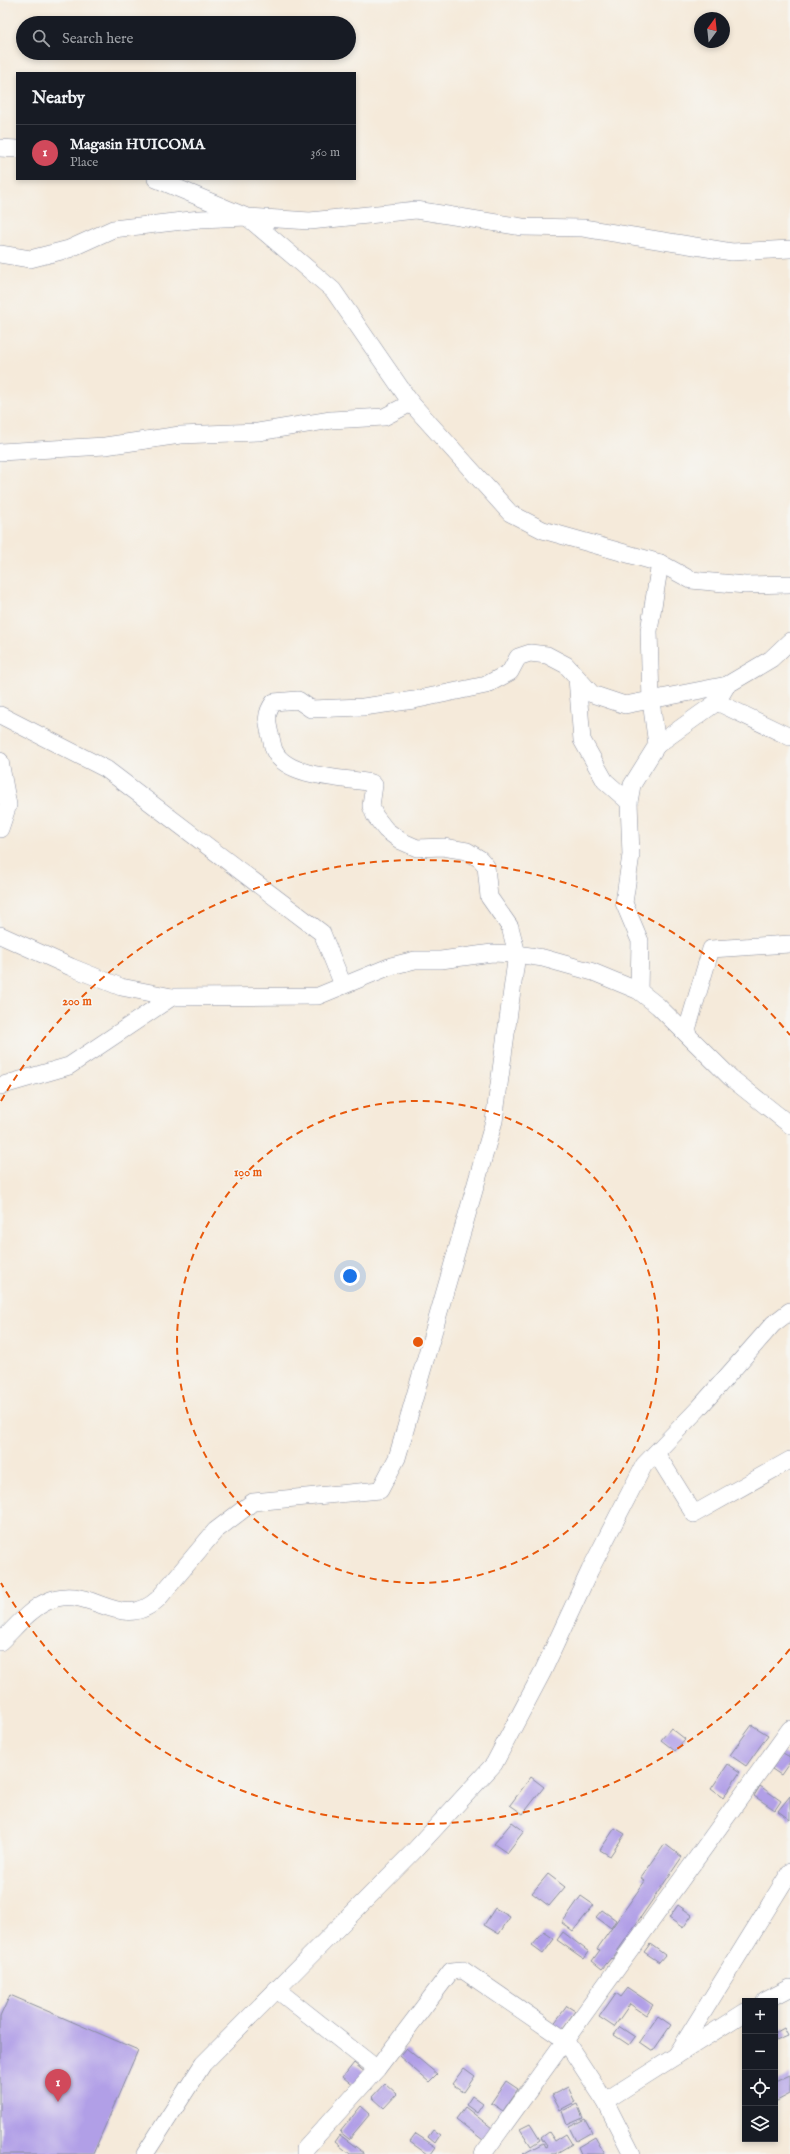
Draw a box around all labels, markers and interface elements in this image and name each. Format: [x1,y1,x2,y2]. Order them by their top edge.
north arrow [694,12,730,48]
search box [16,16,356,60]
icon: search [30,27,52,49]
text: Search here [62,29,133,48]
text: Nearby [32,88,85,109]
text: Magasin HUICOMA [70,135,205,154]
text: 1 [43,144,47,161]
text: 360 m [310,144,340,161]
text: Place [70,154,98,171]
text: 200 m [62,994,92,1009]
text: 100 m [234,1165,263,1180]
your location [340,1266,360,1286]
centre of rings [411,1335,425,1349]
map controls [742,1998,778,2142]
button: + [742,1998,778,2034]
button: − [742,2034,778,2070]
pin: 1 [45,2069,71,2102]
button: locate [742,2070,778,2106]
button: layers [742,2106,778,2142]

